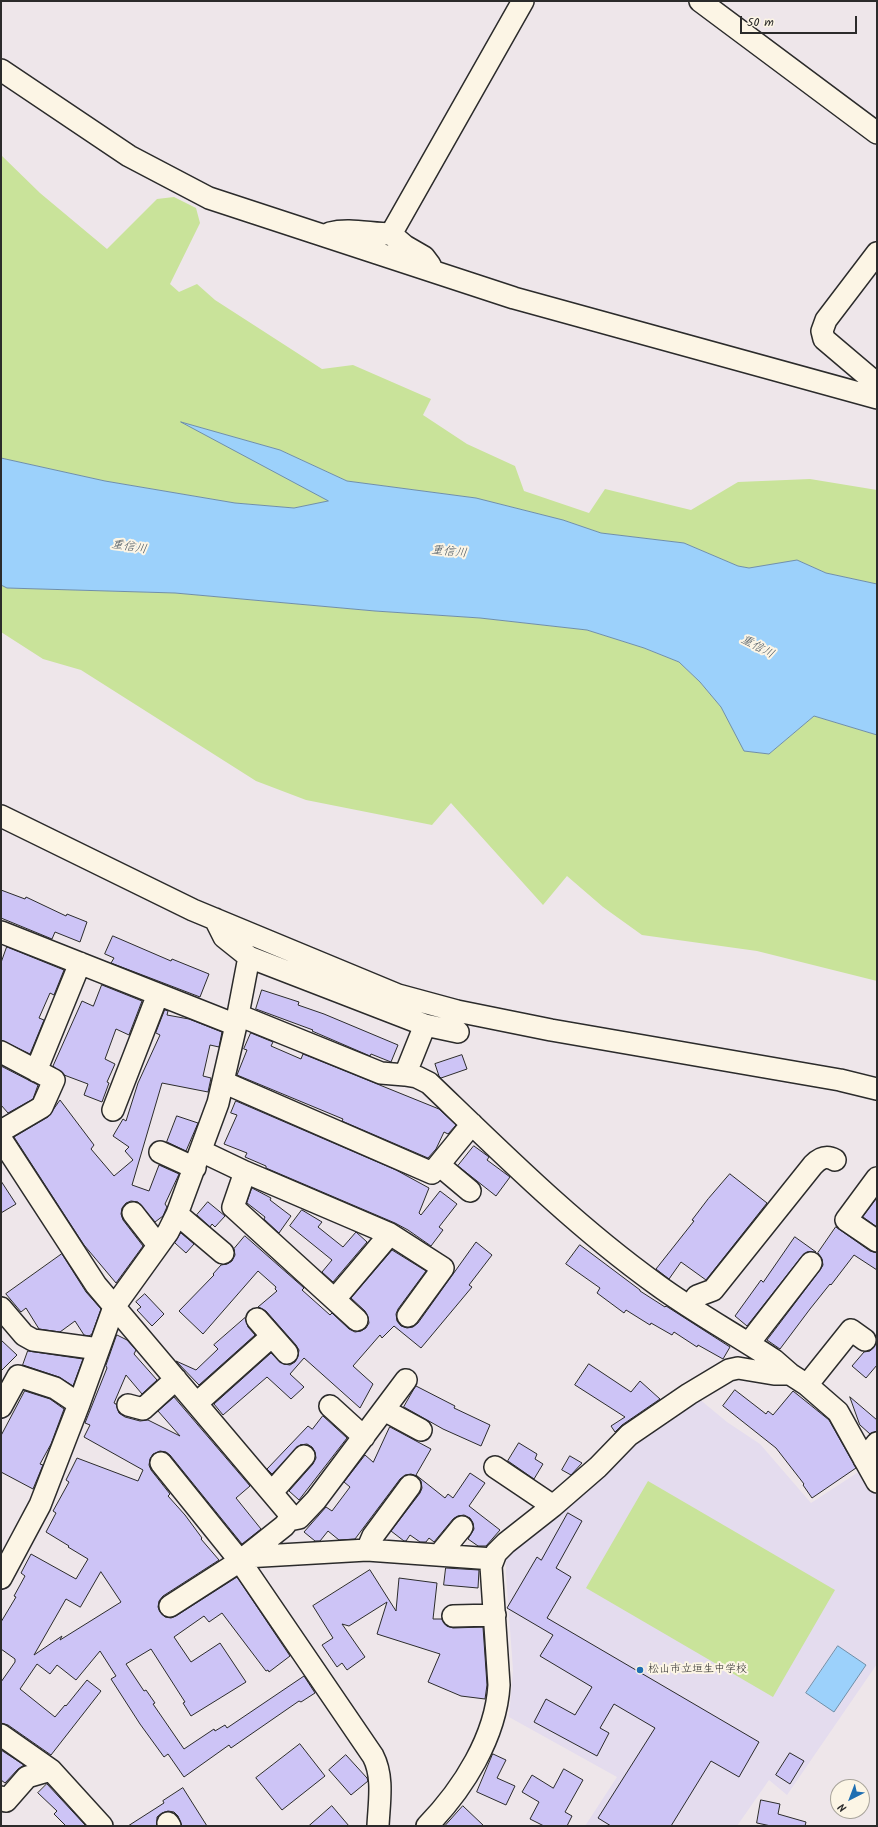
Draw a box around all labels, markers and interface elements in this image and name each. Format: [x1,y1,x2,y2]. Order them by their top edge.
scale bar [742,8,859,34]
text: 50 m [747,13,774,32]
water label: 重信川 [110,538,148,558]
water label: 重信川 [430,544,468,562]
water label: 重信川 [738,633,776,663]
place label: 松山市立垣生中学校 [648,1663,747,1677]
marker: 松山市立垣生中学校 [635,1665,645,1675]
north arrow [830,1779,870,1819]
text: N [834,1798,851,1816]

